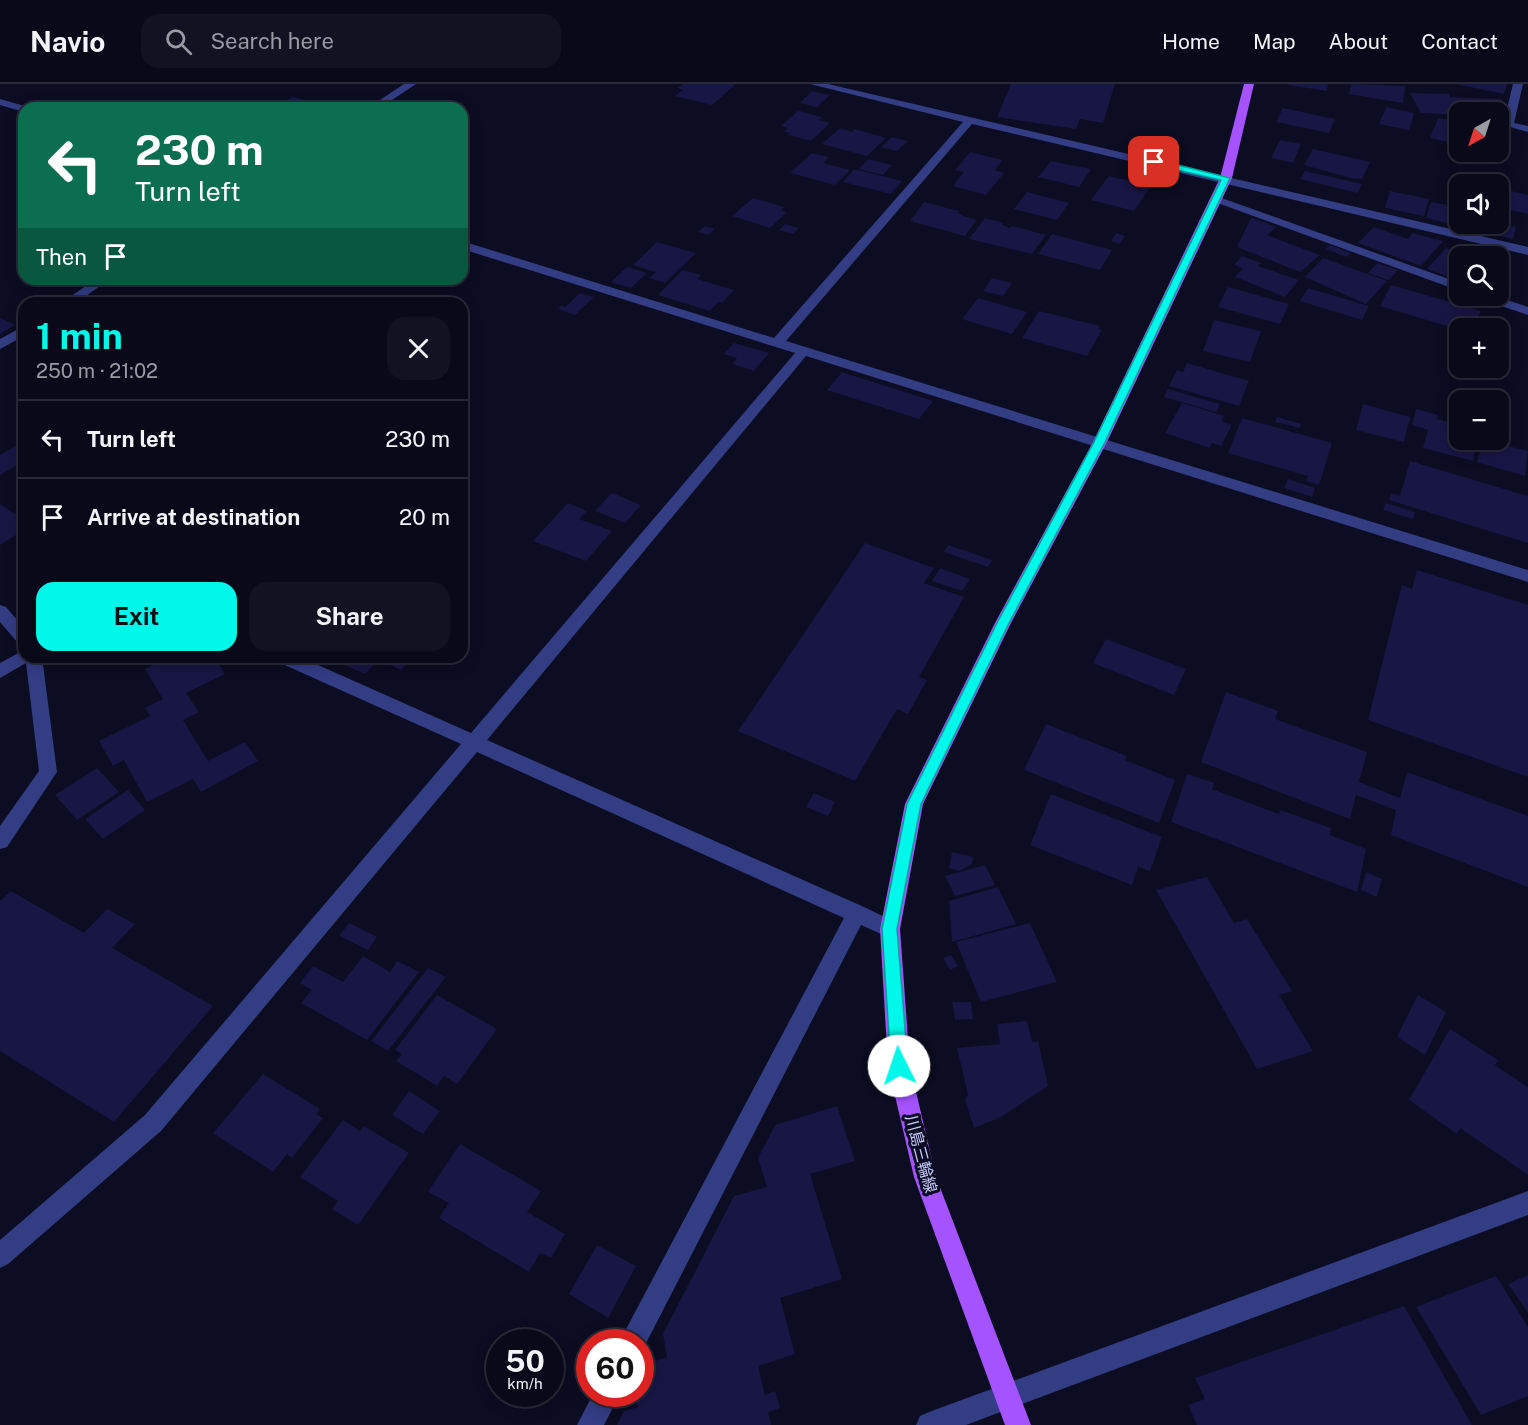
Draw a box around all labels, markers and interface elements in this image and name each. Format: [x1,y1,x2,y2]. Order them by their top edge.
search box [141,14,561,68]
text: Navio [30,25,105,58]
icon: search [162,25,195,58]
text: Search here [210,28,334,54]
text: Home [1162,29,1220,54]
text: Map [1253,29,1296,54]
text: About [1329,29,1388,54]
text: Contact [1421,29,1498,54]
north arrow [1449,102,1509,162]
map controls [1449,102,1509,450]
text: 230 m [135,125,264,174]
icon: left [36,126,114,204]
pin [1128,136,1179,187]
icon: arrive [1137,145,1170,178]
button: sound [1449,174,1509,234]
text: Turn left [135,175,241,207]
icon: arrive [99,240,132,273]
text: Then [36,244,87,270]
button: search [1449,246,1509,306]
text: 1 min [36,315,123,357]
button: close [387,317,450,380]
button: + [1449,318,1509,378]
text: 250 m · 21:02 [36,359,158,383]
button: − [1449,390,1509,450]
icon: left [36,423,69,456]
text: Turn left [87,426,176,452]
text: 230 m [385,426,450,452]
icon: arrive [36,501,69,534]
text: Arrive at destination [87,504,300,530]
text: 20 m [399,504,450,530]
button: Exit [36,582,237,651]
button: Share [249,582,450,651]
position arrow [867,1034,931,1098]
street label: 川島三輪線 [901,1113,941,1195]
speed limit sign: 60 [576,1329,654,1407]
text: 50 [505,1343,545,1379]
text: km/h [507,1375,543,1392]

